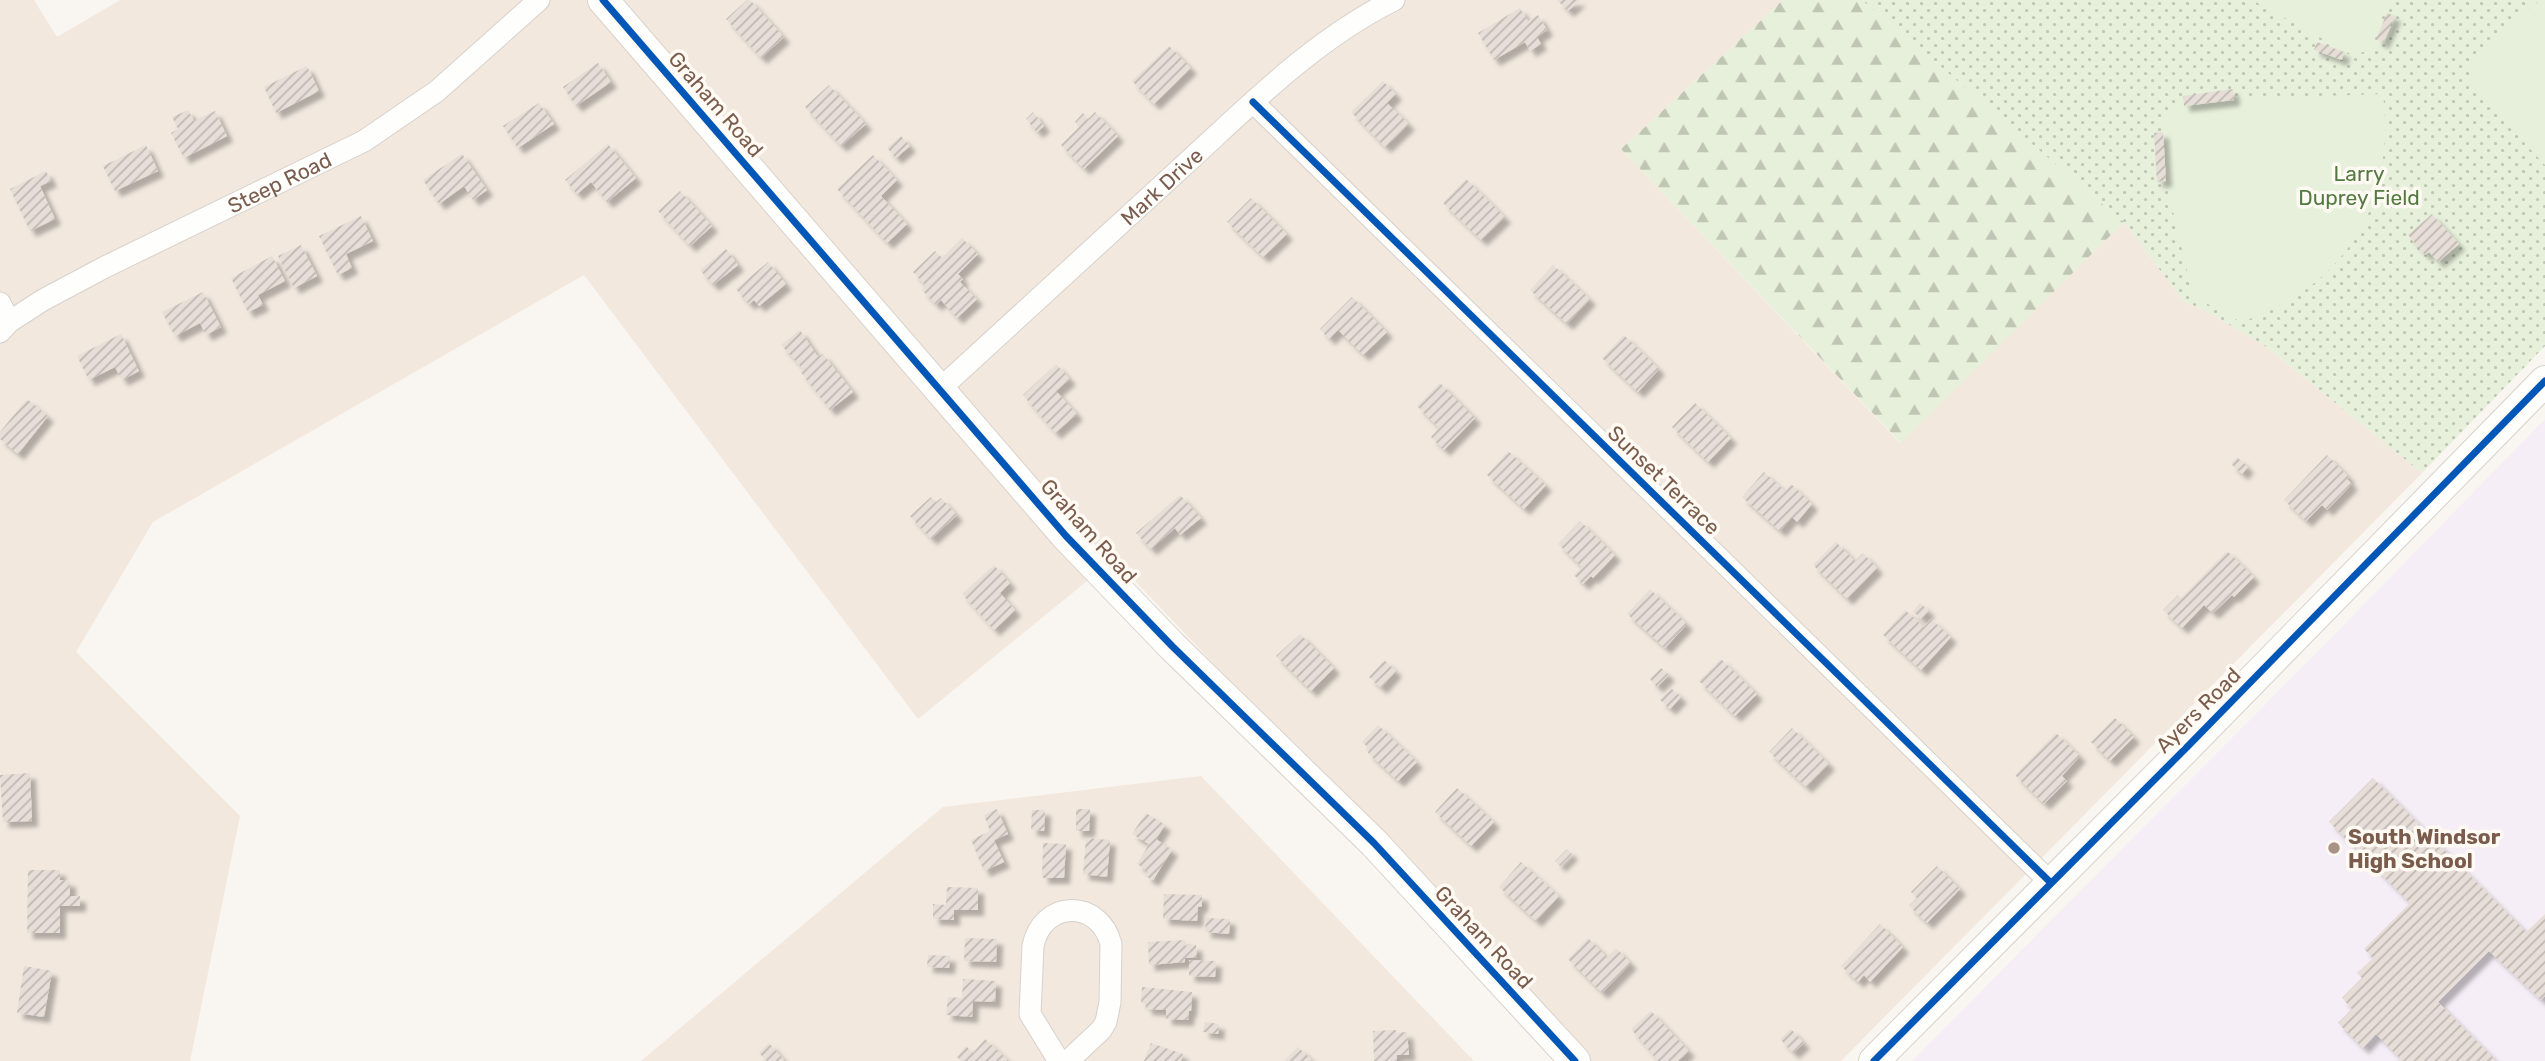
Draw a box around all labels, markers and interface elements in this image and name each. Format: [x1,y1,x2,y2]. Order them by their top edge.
street label: Graham Road [663,46,769,162]
street label: Mark Drive [1115,142,1208,230]
street label: Steep Road [223,146,335,218]
park label: Larry Duprey Field [2298,161,2420,210]
street label: Sunset Terrace [1603,420,1725,540]
street label: Graham Road [1036,474,1142,588]
street label: Ayers Road [2150,662,2246,758]
place label: South Windsor High School [2348,824,2501,873]
marker: South Windsor High School [2326,840,2342,856]
street label: Graham Road [1430,880,1538,994]

